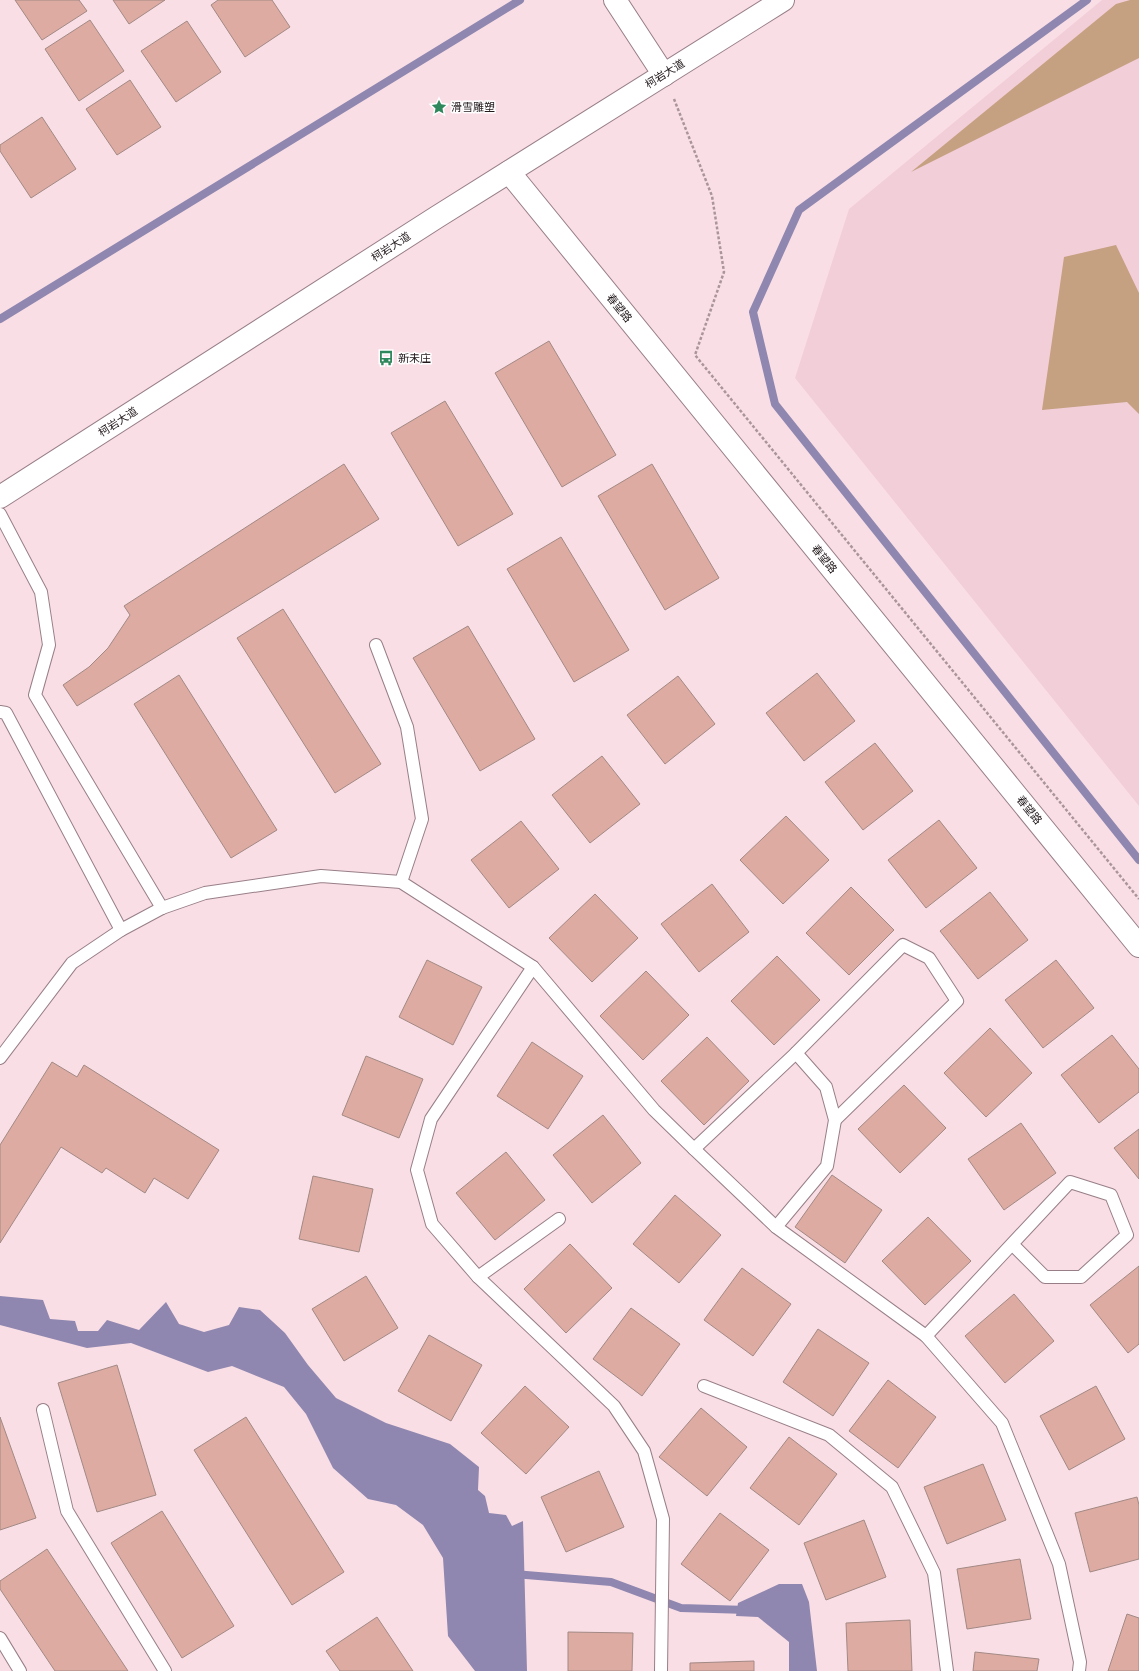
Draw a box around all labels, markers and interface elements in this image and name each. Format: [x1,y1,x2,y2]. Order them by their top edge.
street label: 柯岩大道 [643,57,687,91]
place icon: 滑雪雕塑 [430,98,448,116]
place label: 滑雪雕塑 [451,101,495,114]
street label: 柯岩大道 [369,230,413,264]
street label: 春望路 [604,291,634,325]
bus stop icon: 新未庄 [377,349,395,367]
place label: 新未庄 [398,352,431,365]
street label: 柯岩大道 [96,405,140,439]
street label: 春望路 [809,542,839,576]
street label: 春望路 [1014,793,1044,827]

